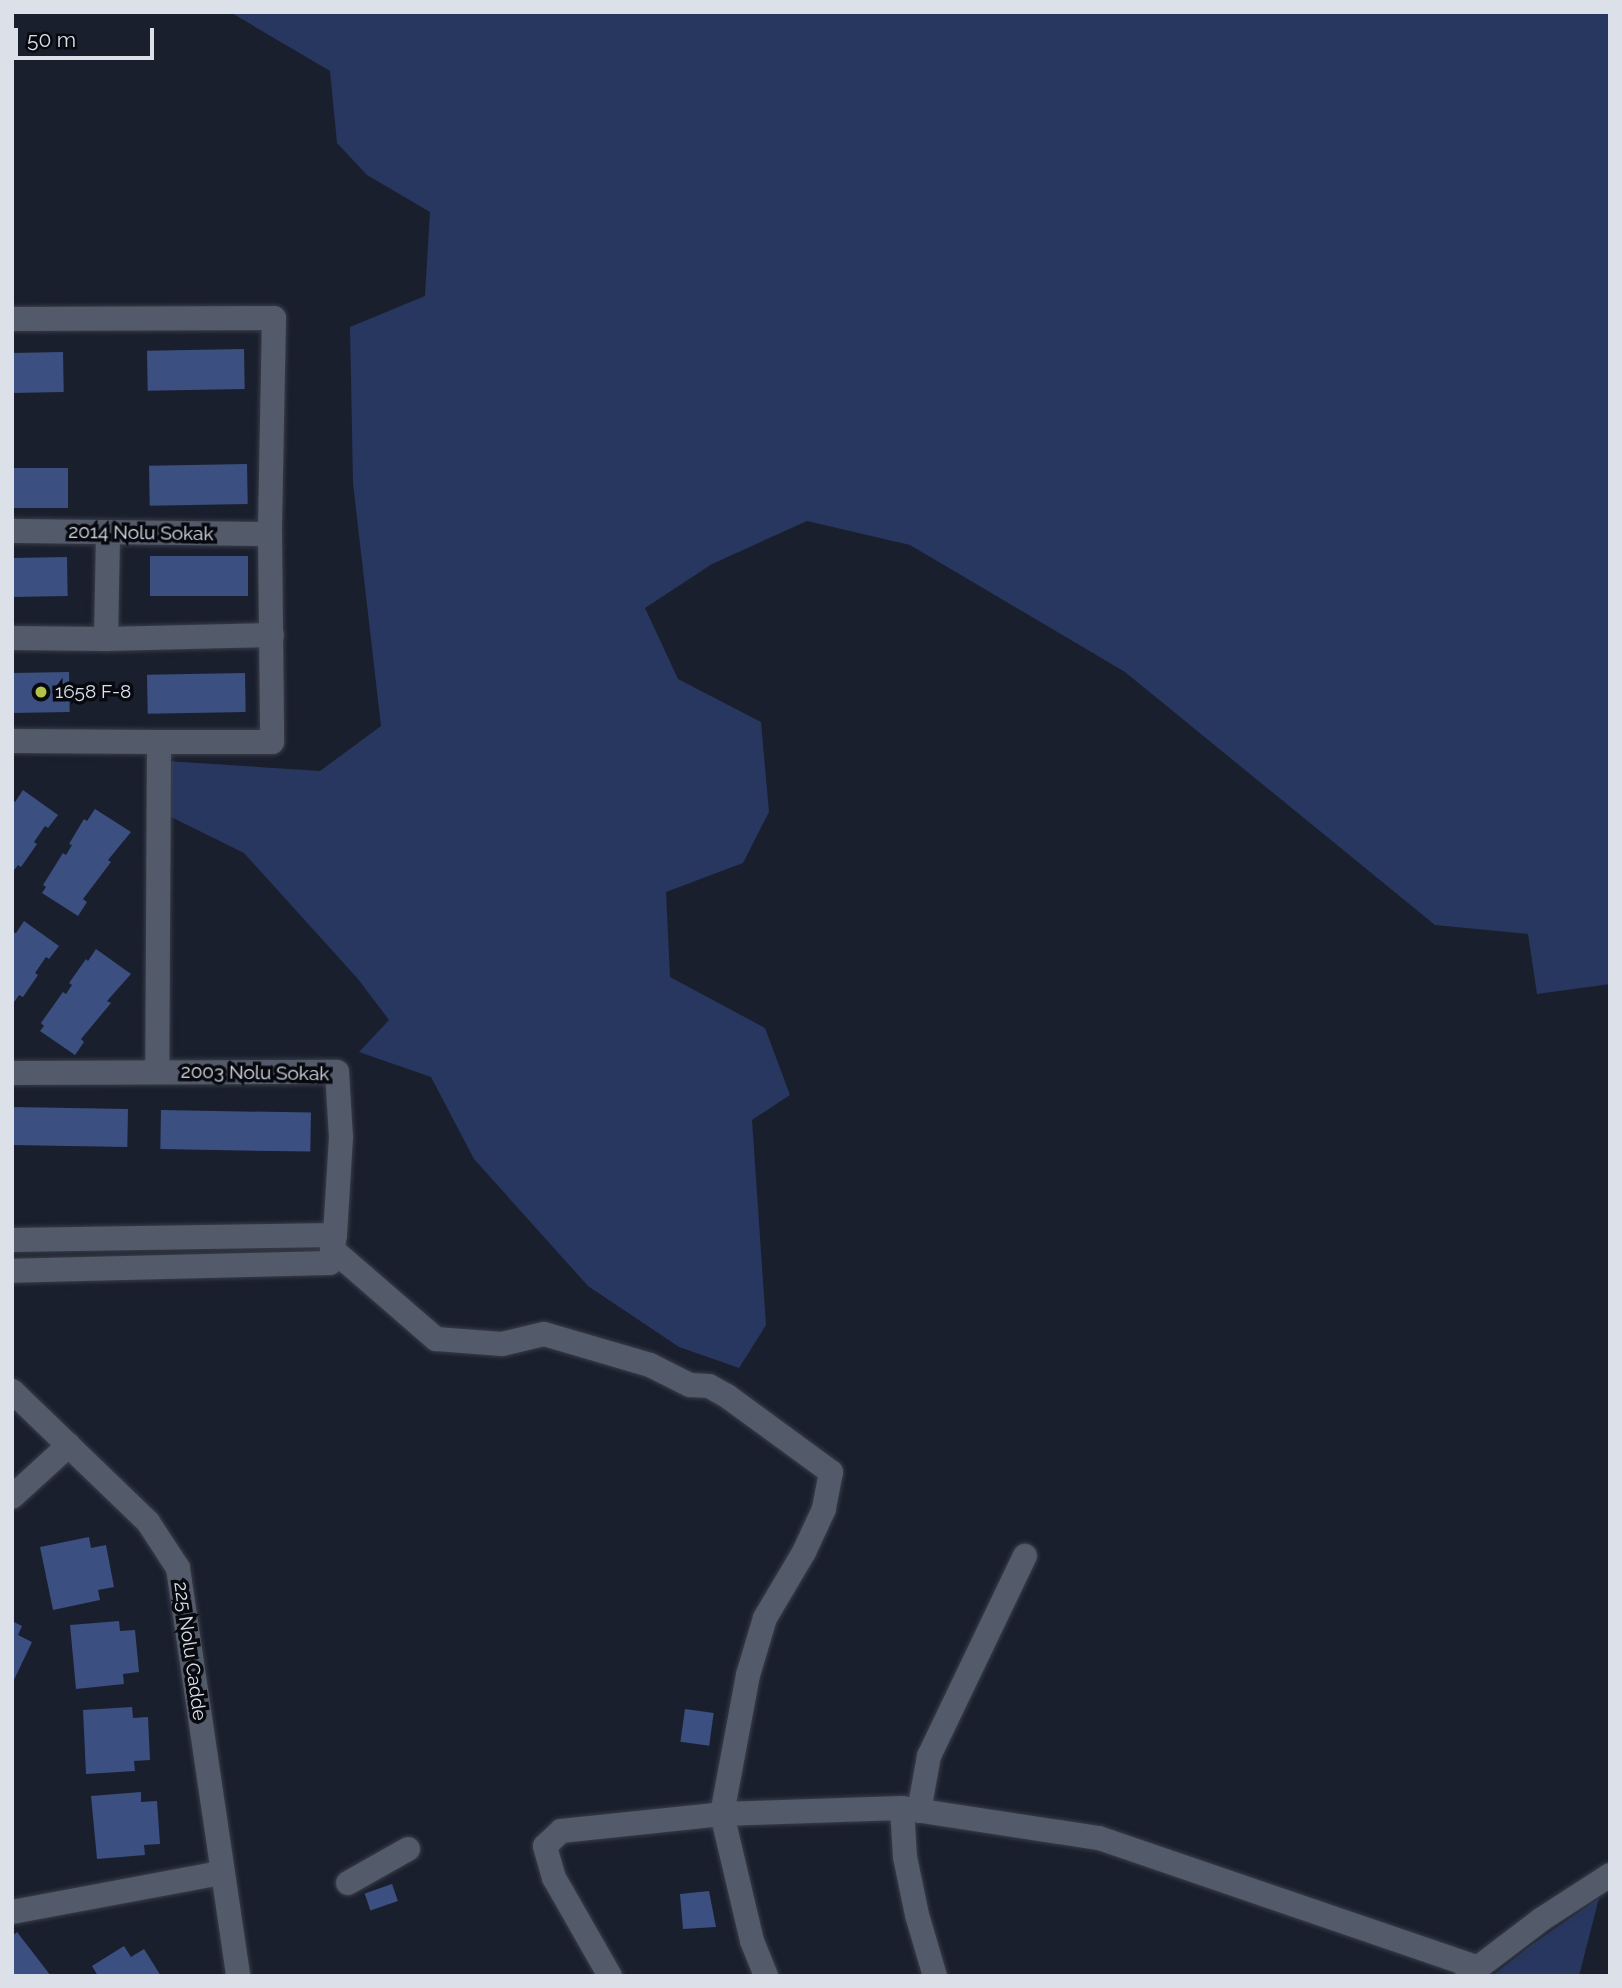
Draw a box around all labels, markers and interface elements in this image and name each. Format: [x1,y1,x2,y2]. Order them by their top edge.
scale bar [18,14,158,58]
text: 50 m [27,27,76,52]
street label: 2014 Nolu Sokak [68,520,214,546]
place label: 1658 F-8 [55,681,131,703]
marker: 1658 F-8 [33,684,49,700]
street label: 2003 Nolu Sokak [181,1060,329,1086]
street label: 225 Nolu Cadde [169,1580,211,1722]

